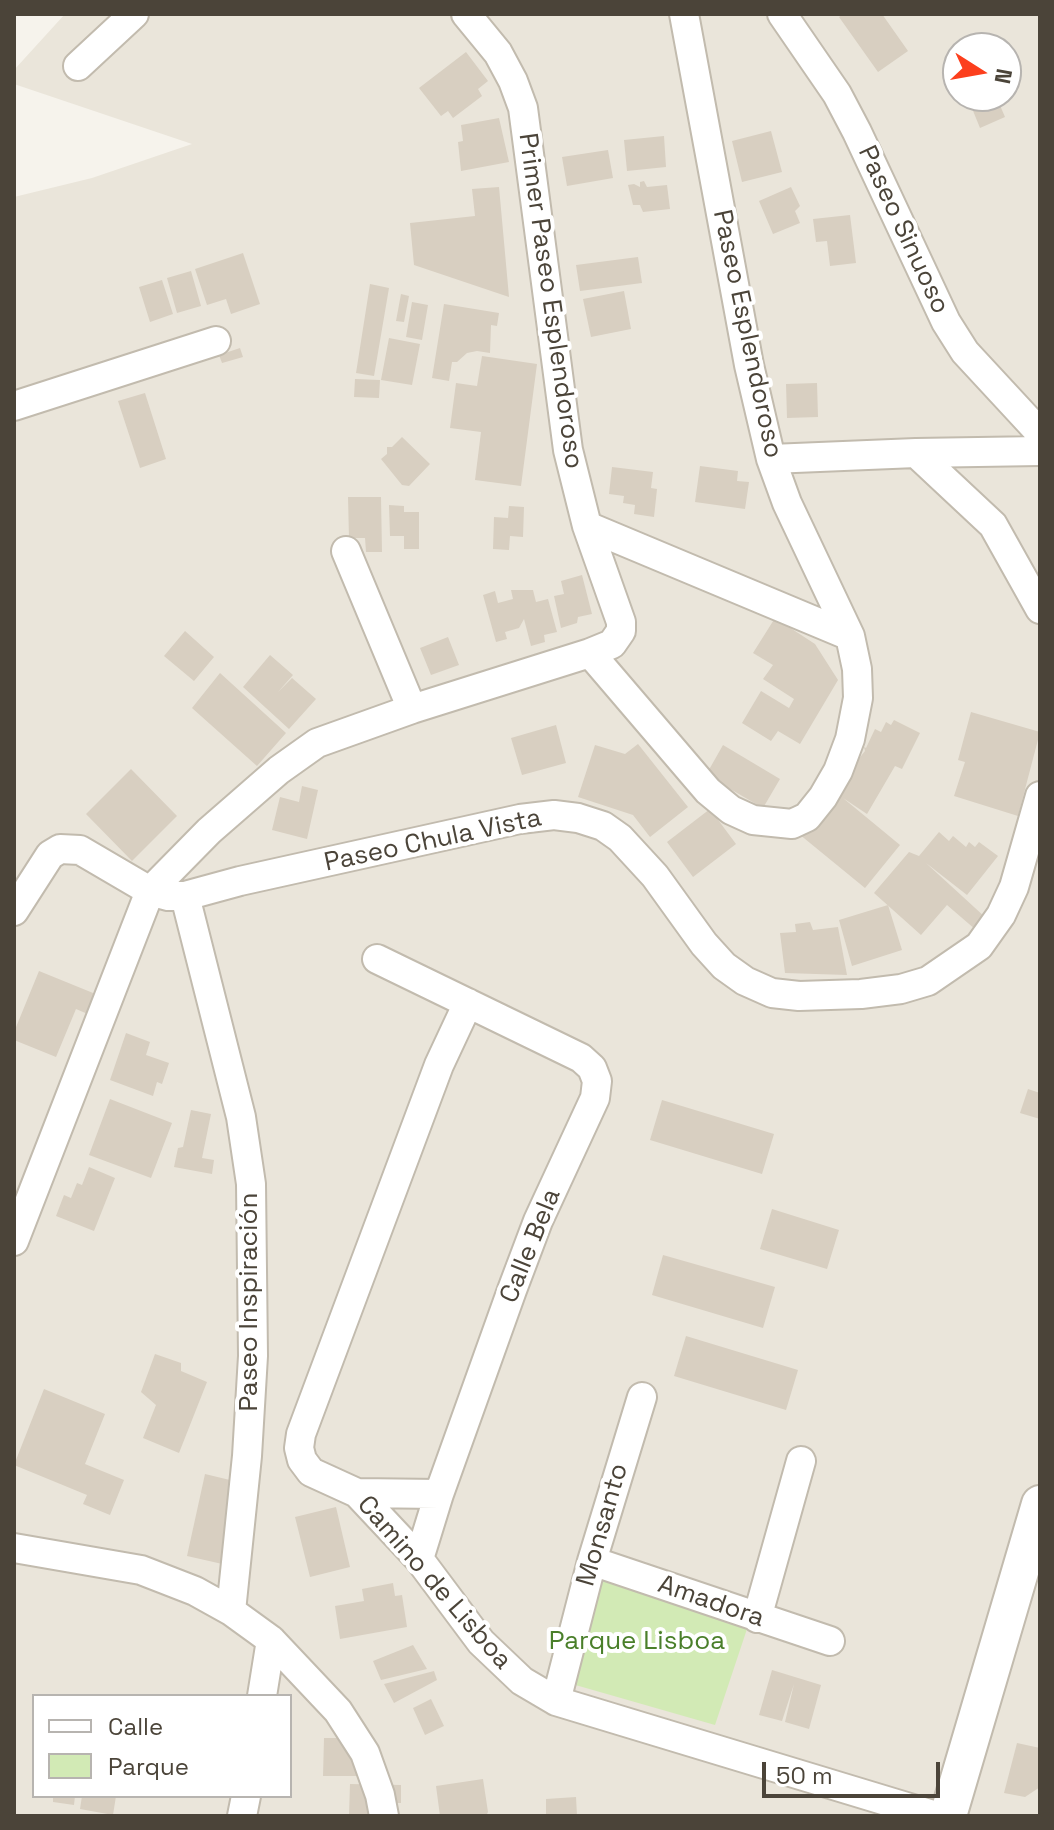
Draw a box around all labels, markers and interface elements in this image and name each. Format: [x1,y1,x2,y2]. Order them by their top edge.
north arrow [942,32,1022,112]
text: N [988,66,1019,86]
street label: Primer Paseo Esplendoroso [511,131,589,471]
street label: Paseo Sinuoso [850,141,956,319]
street label: Paseo Esplendoroso [705,207,789,461]
street label: Paseo Chula Vista [322,803,544,879]
street label: Calle Bela [494,1184,568,1308]
street label: Paseo Inspiración [234,1193,266,1411]
street label: Monsanto [571,1460,635,1590]
street label: Camino de Lisboa [350,1490,518,1676]
street label: Amadora [654,1569,768,1635]
park label: Parque Lisboa [549,1626,725,1658]
legend [32,1694,292,1798]
text: Calle [108,1711,163,1742]
scale bar [766,1746,944,1796]
text: Parque [108,1751,189,1782]
text: 50 m [776,1760,833,1791]

